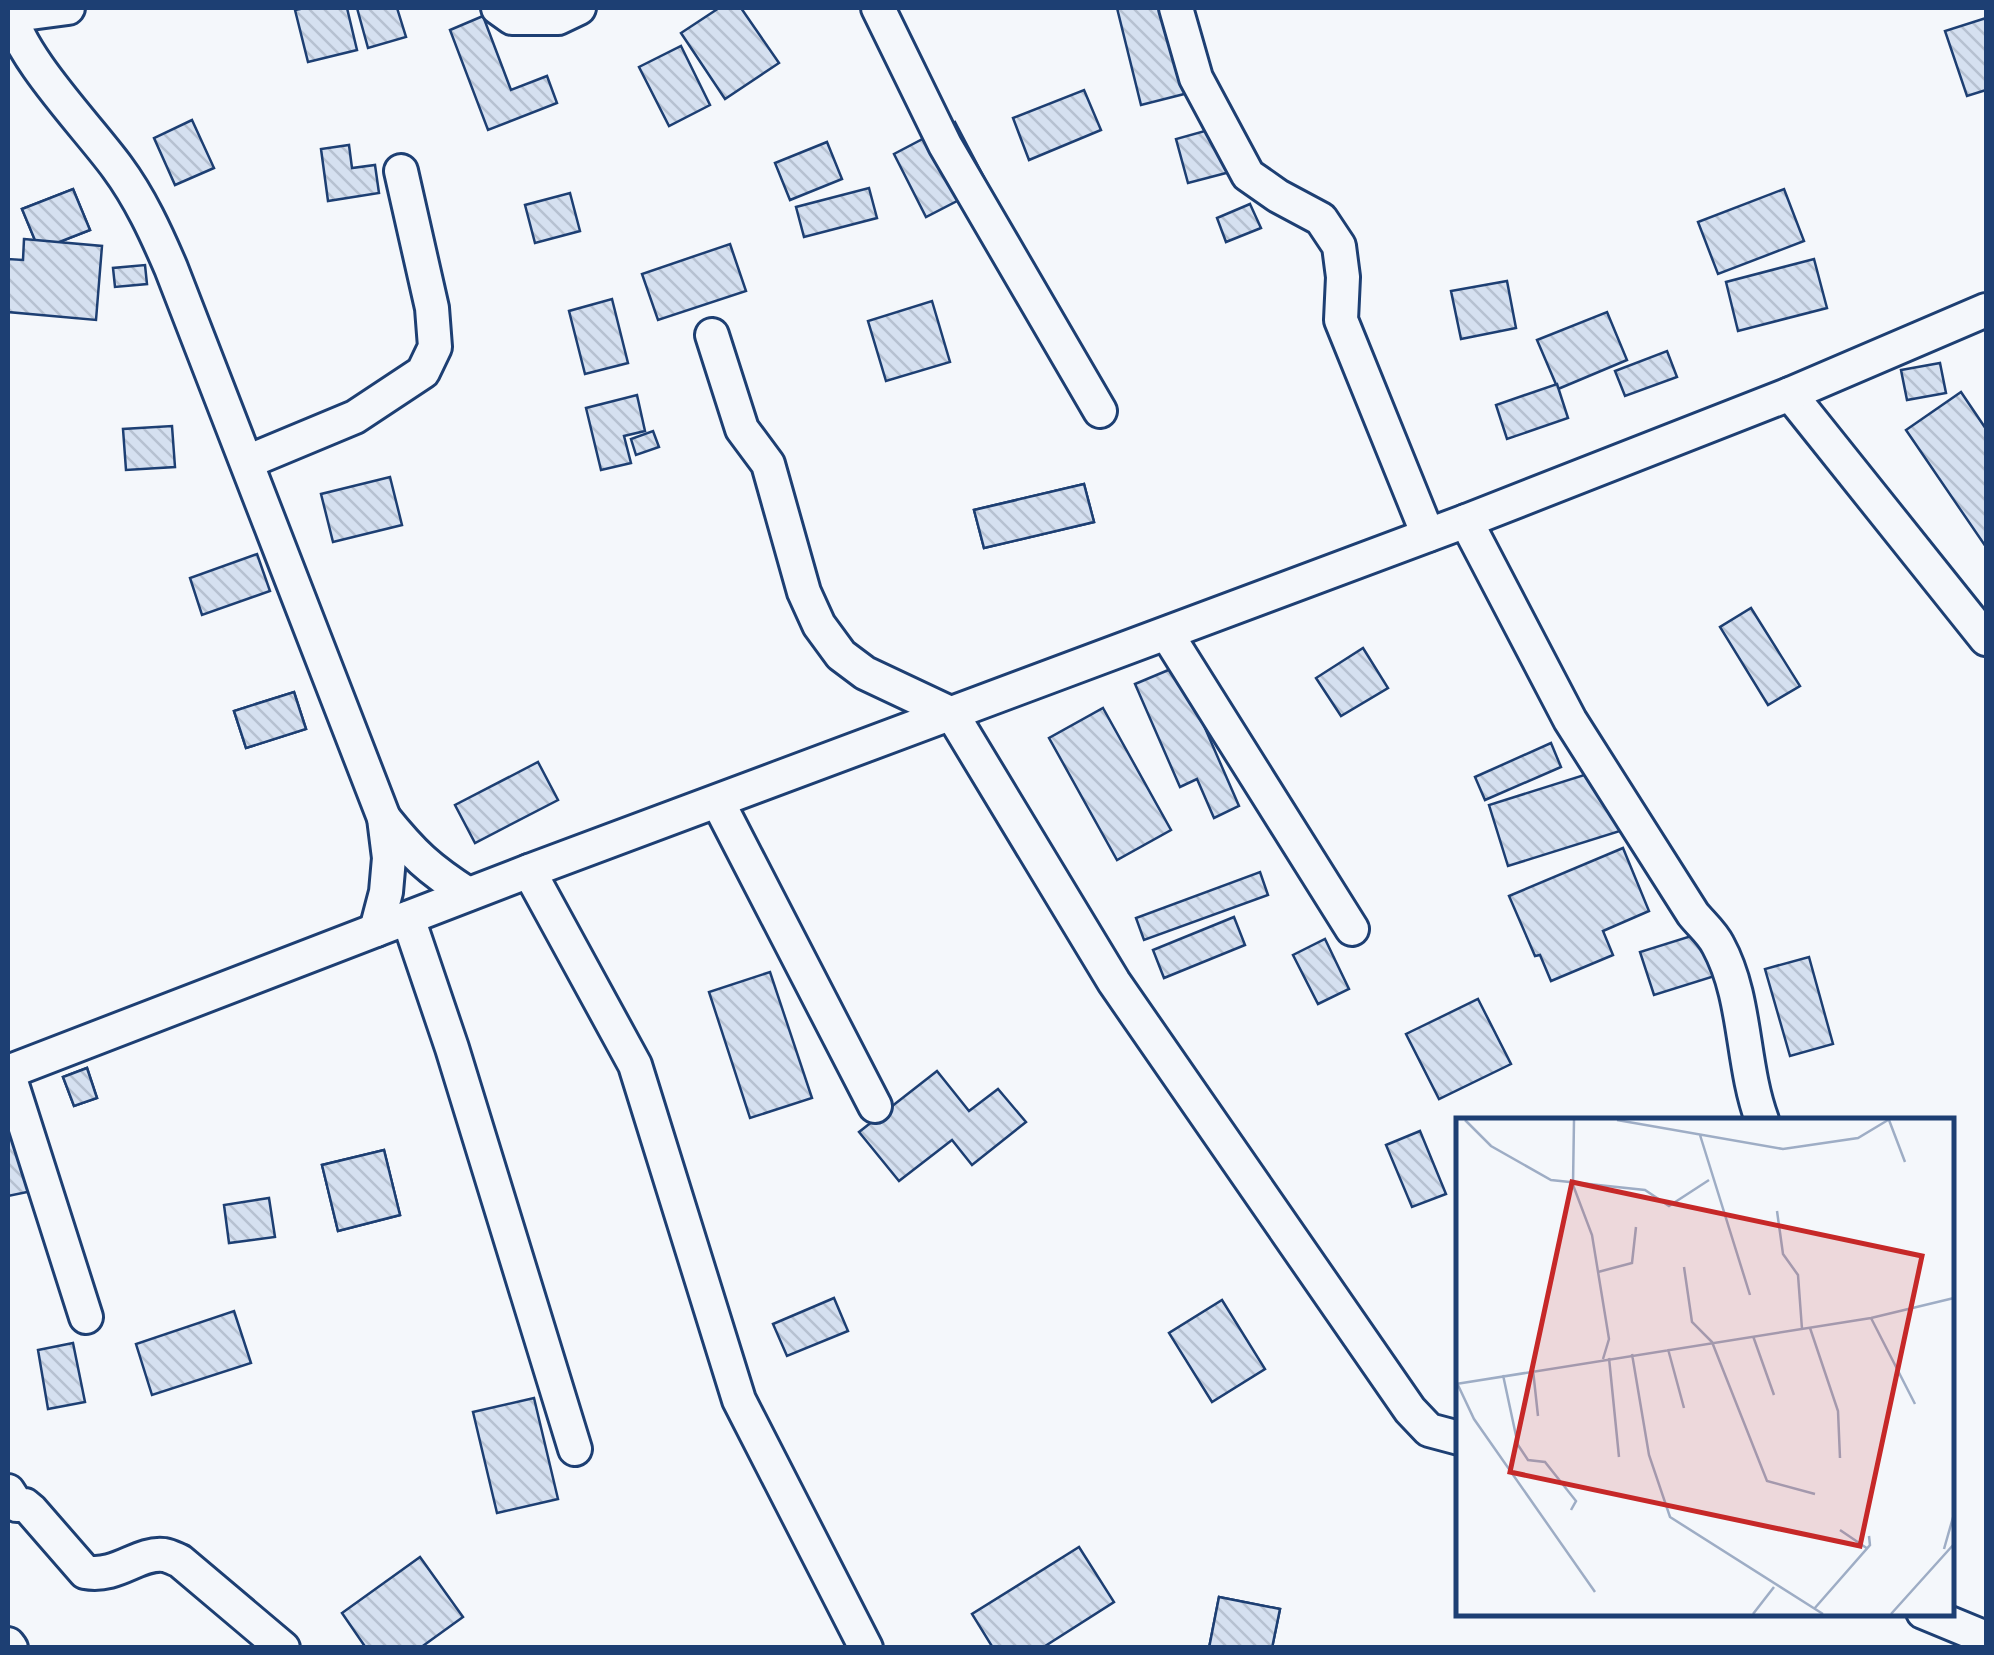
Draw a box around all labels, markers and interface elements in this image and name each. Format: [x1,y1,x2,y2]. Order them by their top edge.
inset map [1456,1118,1954,1615]

